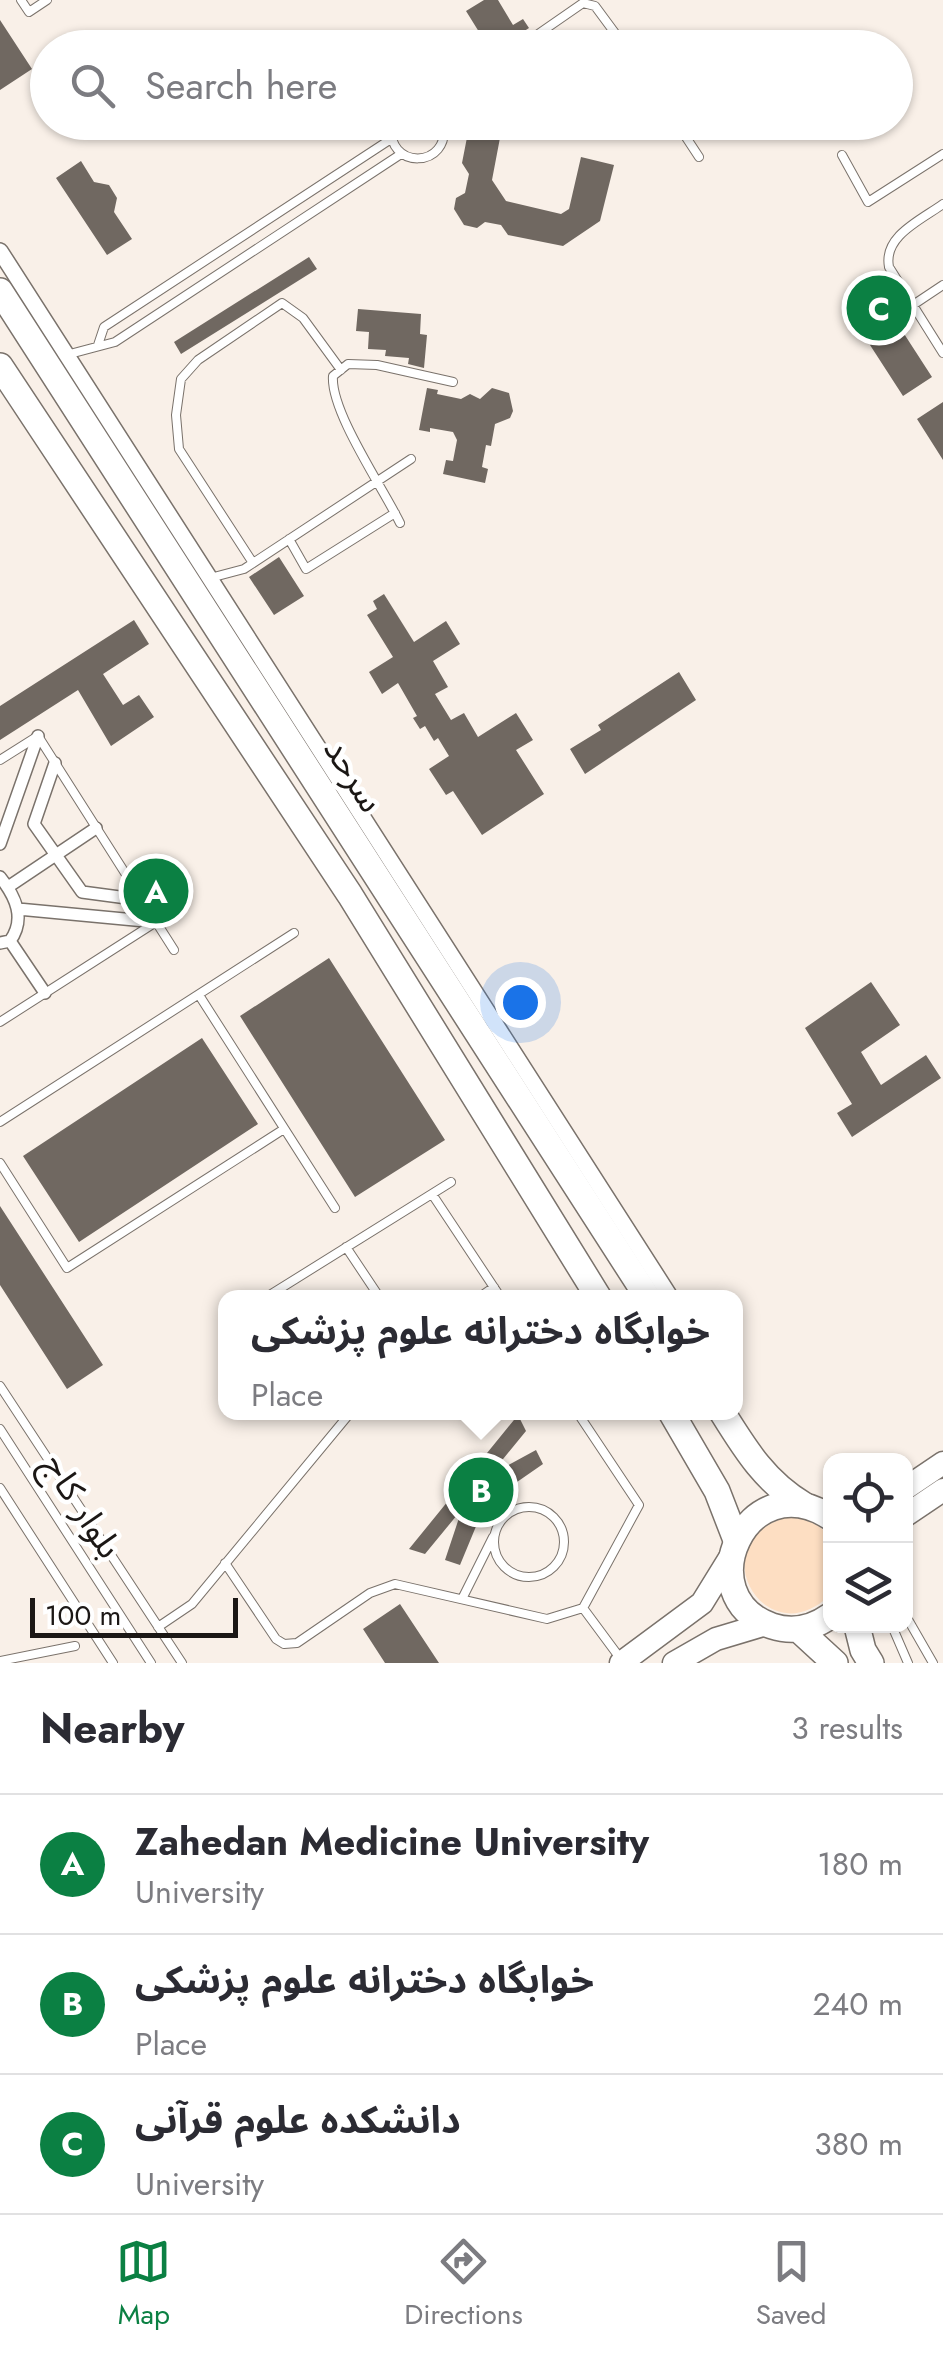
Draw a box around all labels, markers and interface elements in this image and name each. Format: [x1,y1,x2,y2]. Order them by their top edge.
search box [30,30,913,140]
icon: search [65,58,120,113]
text: Search here [145,58,337,113]
pin: C [846,270,912,346]
street label: سرحد [312,728,396,822]
pin: A [124,854,188,928]
your location [495,977,546,1028]
popup [218,1290,743,1420]
text: خوابگاه دخترانه علوم پزشکی [251,1303,710,1358]
text: Place [251,1372,323,1418]
street label: بلوار کاج [29,1444,134,1568]
pin: B [448,1452,514,1528]
map controls [823,1453,913,1633]
button: locate [823,1453,913,1543]
button: layers [823,1543,913,1633]
scale bar [30,1593,238,1638]
text: 100 m [45,1595,121,1636]
text: Nearby [40,1698,184,1759]
text: 3 results [791,1705,903,1751]
text: Zahedan Medicine University [135,1814,649,1869]
text: A [61,1841,84,1887]
text: 180 m [817,1841,903,1887]
text: University [135,1869,264,1915]
text: خوابگاه دخترانه علوم پزشکی [135,1952,594,2007]
text: B [62,1981,83,2027]
text: 240 m [812,1981,903,2027]
text: Place [135,2021,207,2067]
text: دانشکده علوم قرآنی [135,2092,461,2147]
text: C [61,2121,84,2167]
text: 380 m [814,2121,903,2167]
text: University [135,2161,264,2207]
tab: Map [116,2234,171,2335]
tab: Directions [404,2234,523,2335]
tab: Saved [756,2234,827,2335]

